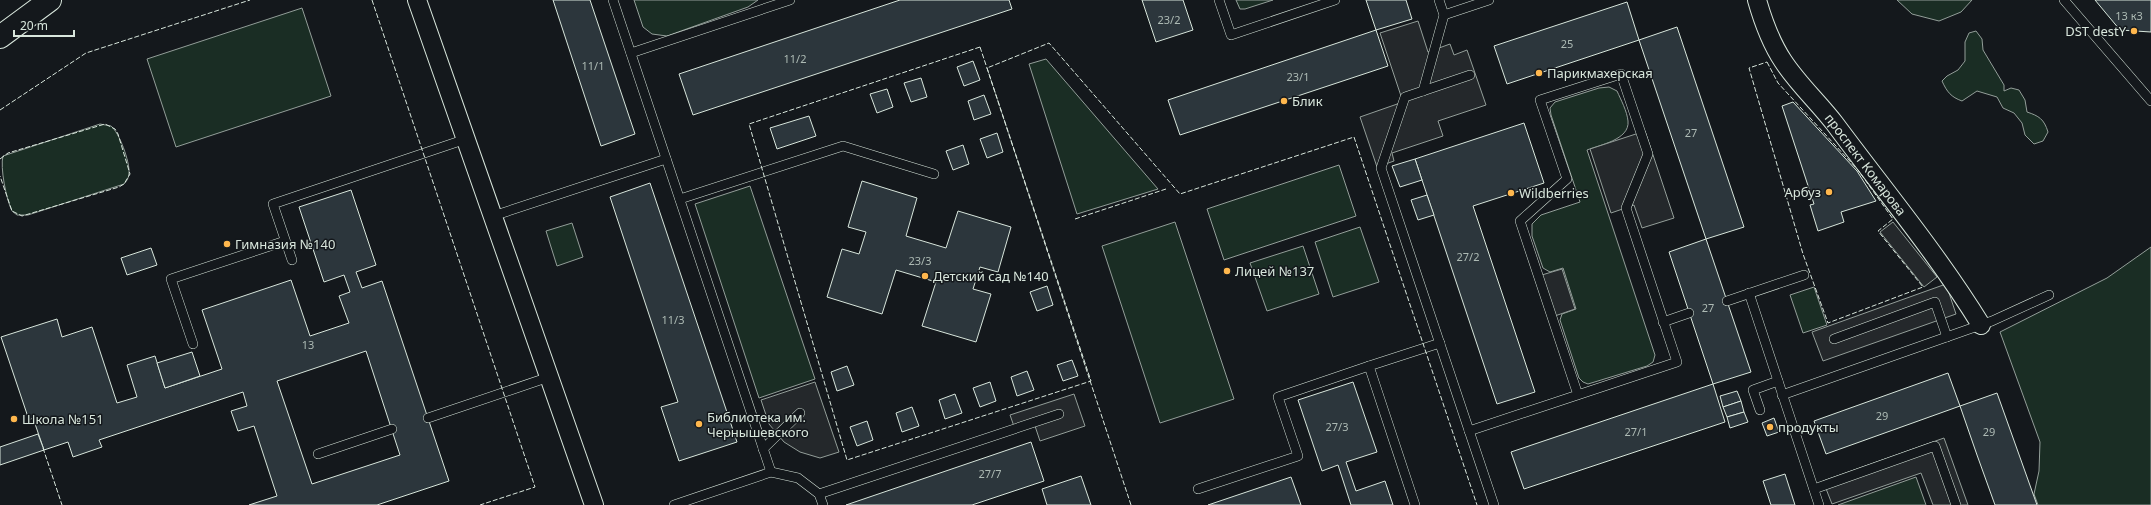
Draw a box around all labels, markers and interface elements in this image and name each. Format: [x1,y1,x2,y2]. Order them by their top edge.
house number: 13 к3 [2115,8,2143,23]
scale bar [14,12,74,38]
house number: 23/2 [1158,12,1180,27]
text: 20 m [20,17,48,34]
place label: DST destY [2065,22,2127,40]
marker: DST destY [2129,26,2139,36]
house number: 25 [1561,36,1573,51]
house number: 11/2 [784,51,806,66]
house number: 11/1 [582,58,604,73]
place label: Парикмахерская [1547,64,1653,82]
marker: Парикмахерская [1534,68,1544,78]
house number: 23/1 [1287,69,1309,84]
place label: Блик [1292,92,1323,110]
marker: Блик [1279,96,1289,106]
street label: проспект Комарова [1821,109,1911,219]
house number: 27 [1685,125,1697,140]
place label: Арбуз [1784,183,1821,201]
place label: Wildberries [1519,184,1589,202]
marker: Арбуз [1824,187,1834,197]
marker: Wildberries [1506,188,1516,198]
place label: Гимназия №140 [235,235,335,253]
marker: Гимназия №140 [222,239,232,249]
house number: 27/2 [1457,249,1479,264]
house number: 23/3 [909,253,931,268]
place label: Лицей №137 [1235,262,1314,280]
marker: Лицей №137 [1222,266,1232,276]
place label: Детский сад №140 [933,267,1049,285]
marker: Детский сад №140 [920,271,930,281]
house number: 27 [1702,300,1714,315]
house number: 11/3 [662,312,684,327]
house number: 13 [302,337,314,352]
place label: Библиотека им. Чернышевского [707,408,809,441]
house number: 29 [1876,408,1888,423]
place label: Школа №151 [22,410,104,428]
marker: Школа №151 [9,414,19,424]
place label: продукты [1778,418,1839,436]
marker: Библиотека им. Чернышевского [694,419,704,429]
house number: 27/3 [1326,419,1348,434]
marker: продукты [1765,422,1775,432]
house number: 27/1 [1625,424,1647,439]
house number: 29 [1983,424,1995,439]
house number: 27/7 [979,466,1001,481]

